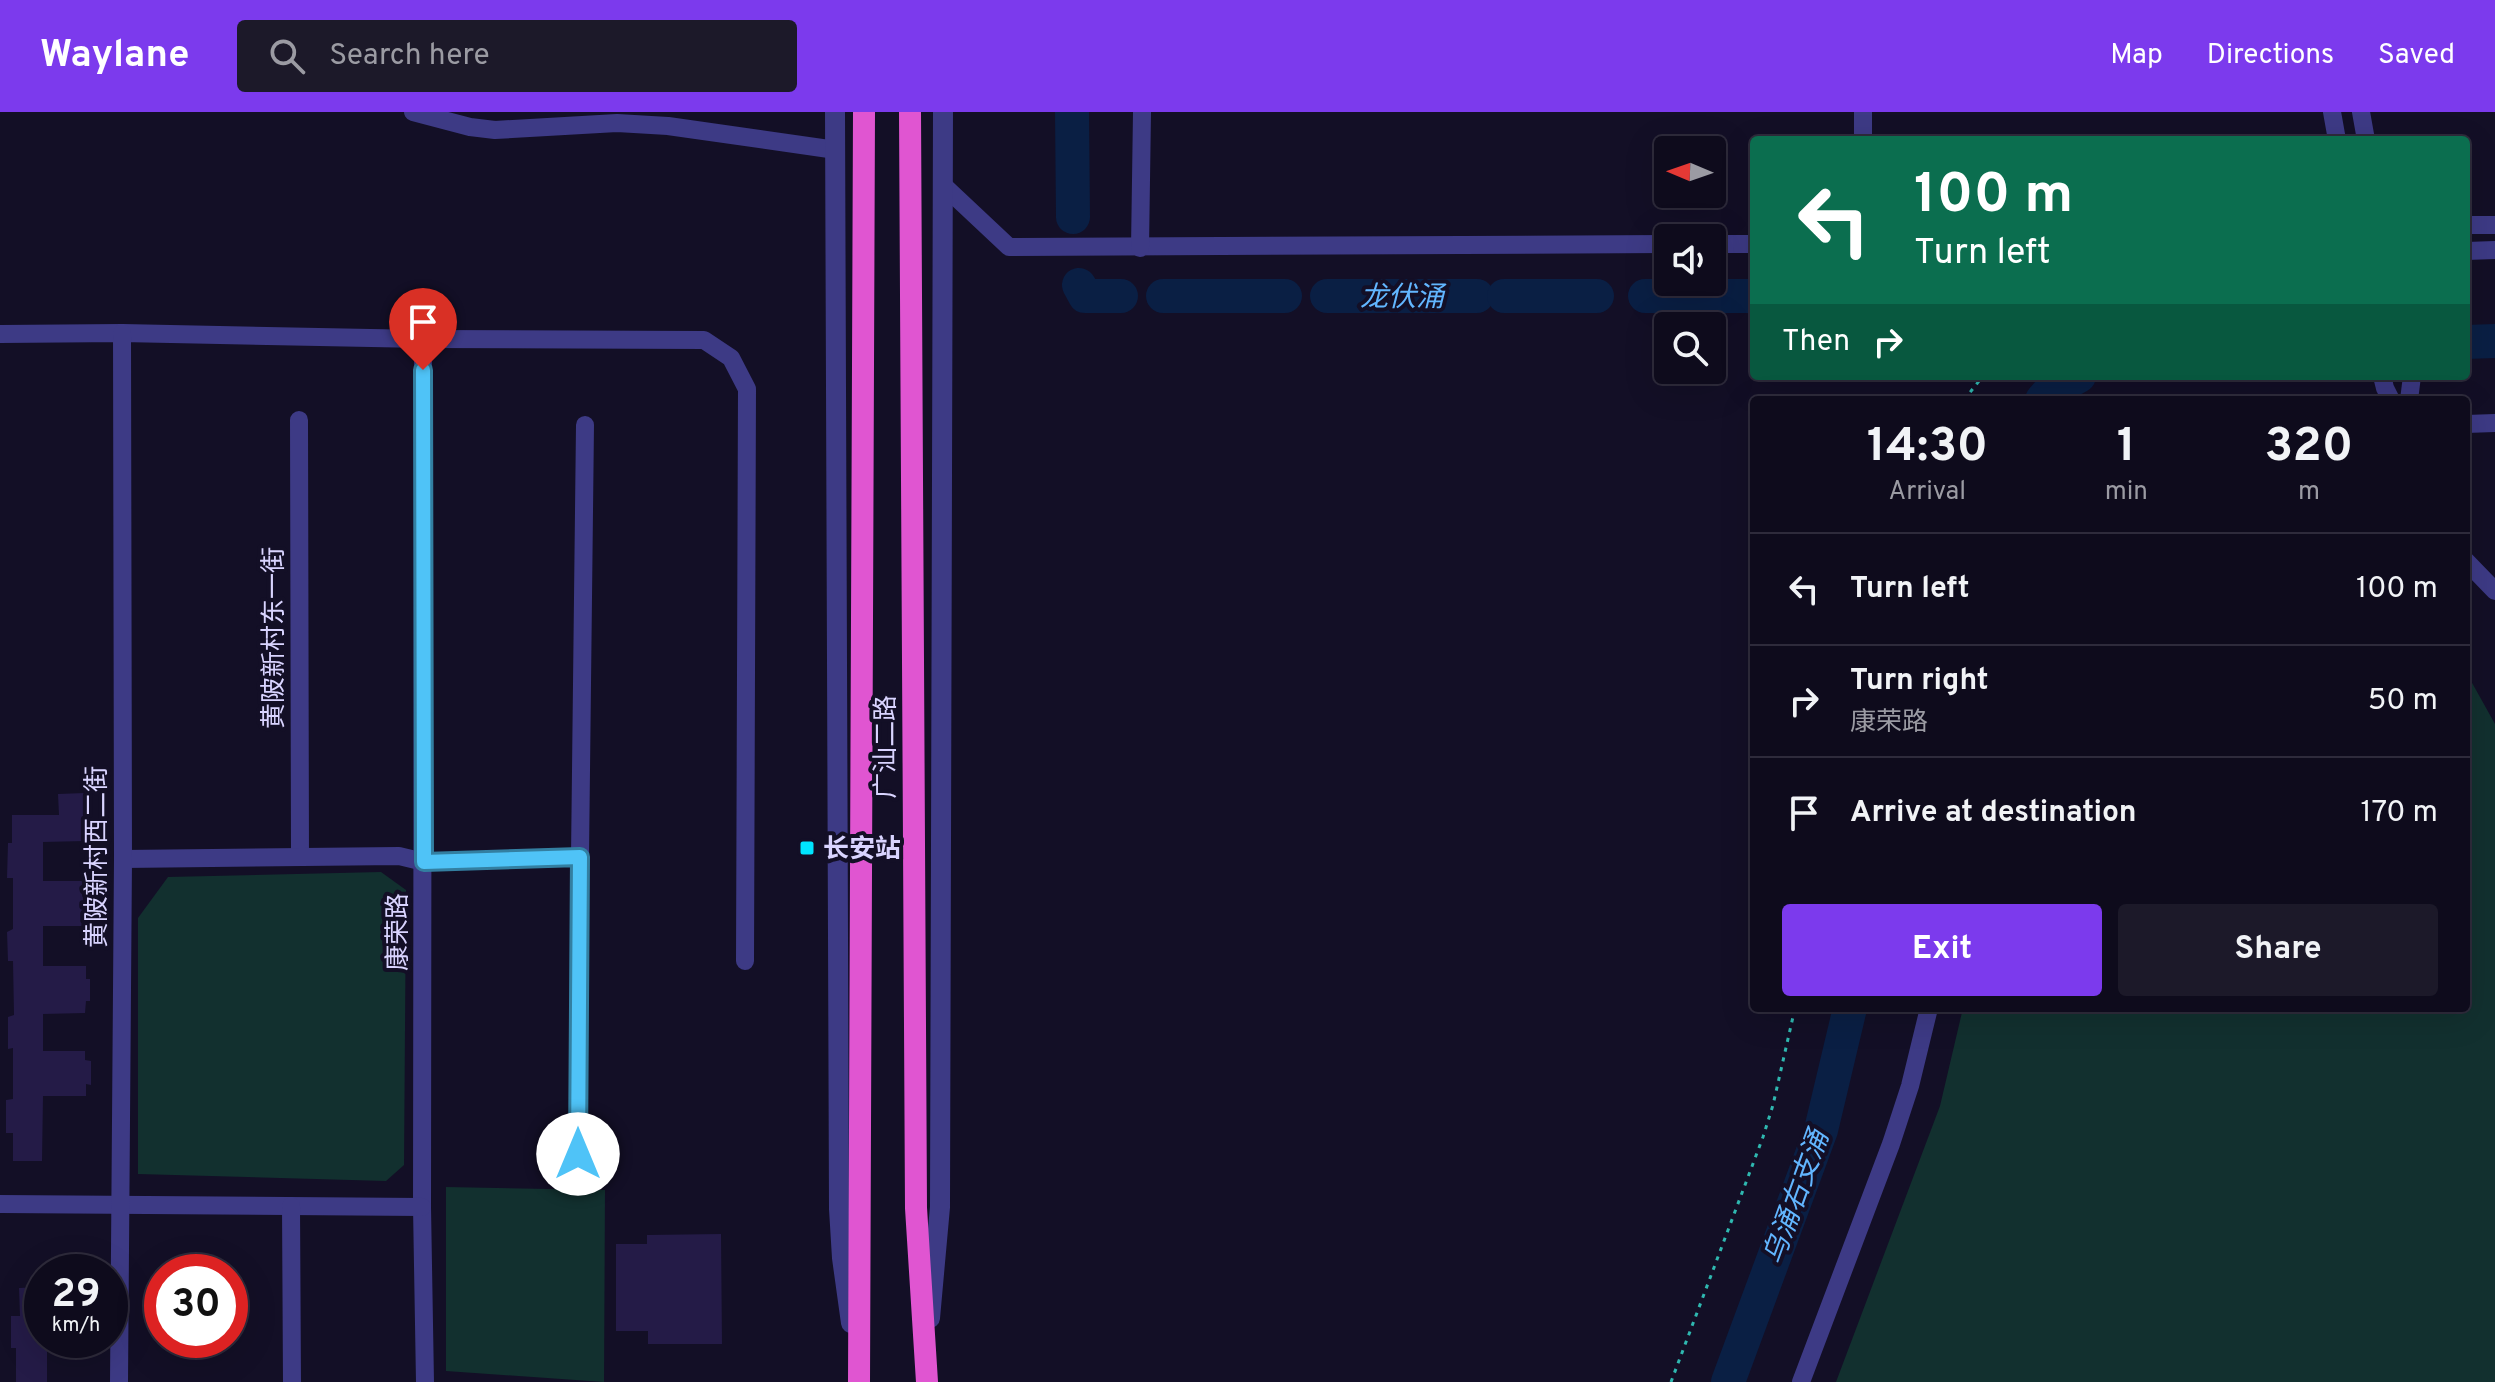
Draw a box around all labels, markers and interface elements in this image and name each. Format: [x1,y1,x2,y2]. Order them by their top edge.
search box [237,20,797,92]
text: Waylane [40,32,189,81]
icon: search [265,34,309,78]
text: Search here [329,38,490,75]
text: Map [2110,38,2163,74]
text: Directions [2207,38,2334,74]
text: Saved [2378,38,2455,74]
north arrow [1654,136,1726,208]
map controls [1654,136,1726,384]
text: 100 m [1914,162,2073,232]
icon: left [1782,168,1886,272]
button: sound [1654,224,1726,296]
text: Turn left [1914,231,2051,277]
water label: 龙伏涌 [1360,281,1447,317]
pin [389,288,457,370]
icon: arrive [401,300,445,344]
button: search [1654,312,1726,384]
icon: right [1866,320,1910,364]
text: Then [1782,324,1850,361]
text: 14:30 [1867,418,1988,478]
text: 1 [2117,418,2136,478]
text: 320 [2265,418,2353,478]
text: Arrival [1889,476,1966,509]
text: min [2105,476,2148,509]
text: m [2298,476,2320,509]
street label: 黄陂新村东一街 [259,547,292,729]
icon: left [1782,567,1826,611]
text: Turn left [1850,571,1970,608]
text: 100 m [2356,571,2438,608]
text: Turn right [1850,663,1988,700]
icon: right [1782,679,1826,723]
text: 50 m [2368,683,2438,720]
street label: 广汕二路 [871,695,904,799]
text: 康荣路 [1850,707,1928,740]
street label: 黄陂新村西二街 [82,766,115,948]
icon: arrive [1782,791,1826,835]
text: Arrive at destination [1850,795,2136,832]
text: 170 m [2360,795,2438,832]
place label: 长安站 [823,834,901,867]
marker: 长安站 [798,839,816,857]
street label: 康荣路 [383,893,416,971]
button: Exit [1782,904,2102,996]
button: Share [2118,904,2438,996]
position arrow [536,1112,620,1196]
water label: 乌涌右支涌 [1757,1123,1840,1270]
speed limit sign: 30 [144,1254,248,1358]
text: 29 [51,1271,101,1321]
text: km/h [52,1313,100,1339]

